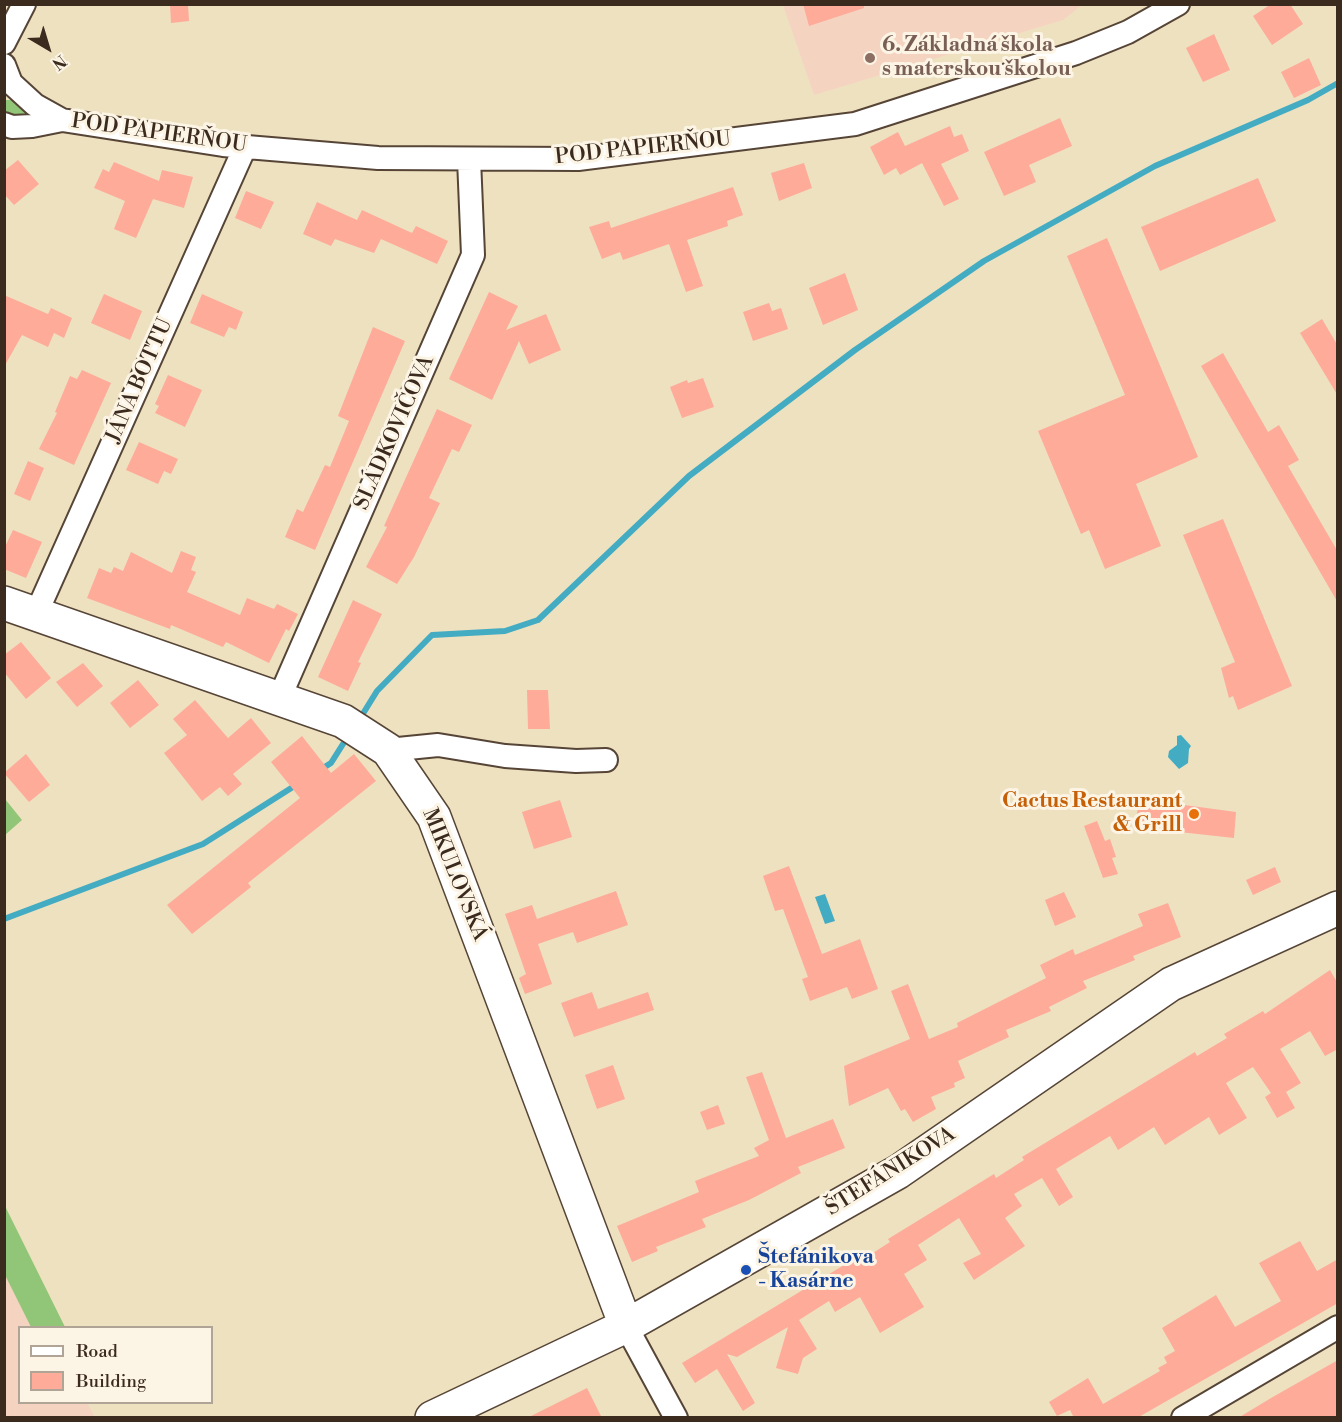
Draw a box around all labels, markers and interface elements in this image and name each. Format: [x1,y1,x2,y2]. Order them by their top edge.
north arrow [18,18,78,78]
place label: 6. Základná škola s materskou školou [882,33,1071,83]
text: N [48,50,70,74]
marker: 6. Základná škola s materskou školou [863,51,877,65]
street label: POD PAPIERŇOU [70,109,248,159]
street label: POD PAPIERŇOU [554,127,732,171]
street label: JÁNA BOTTU [101,315,179,447]
street label: SLÁDKOVIČOVA [350,352,440,514]
place label: Cactus Restaurant & Grill [1002,789,1182,839]
street label: MIKULOVSKÁ [416,805,492,945]
marker: Cactus Restaurant & Grill [1187,807,1201,821]
street label: ŠTEFÁNIKOVA [822,1122,960,1222]
place label: Štefánikova - Kasárne [758,1245,874,1295]
marker: Štefánikova - Kasárne [739,1263,753,1277]
legend [18,1326,213,1404]
text: Road [76,1340,118,1363]
text: Building [76,1370,146,1393]

